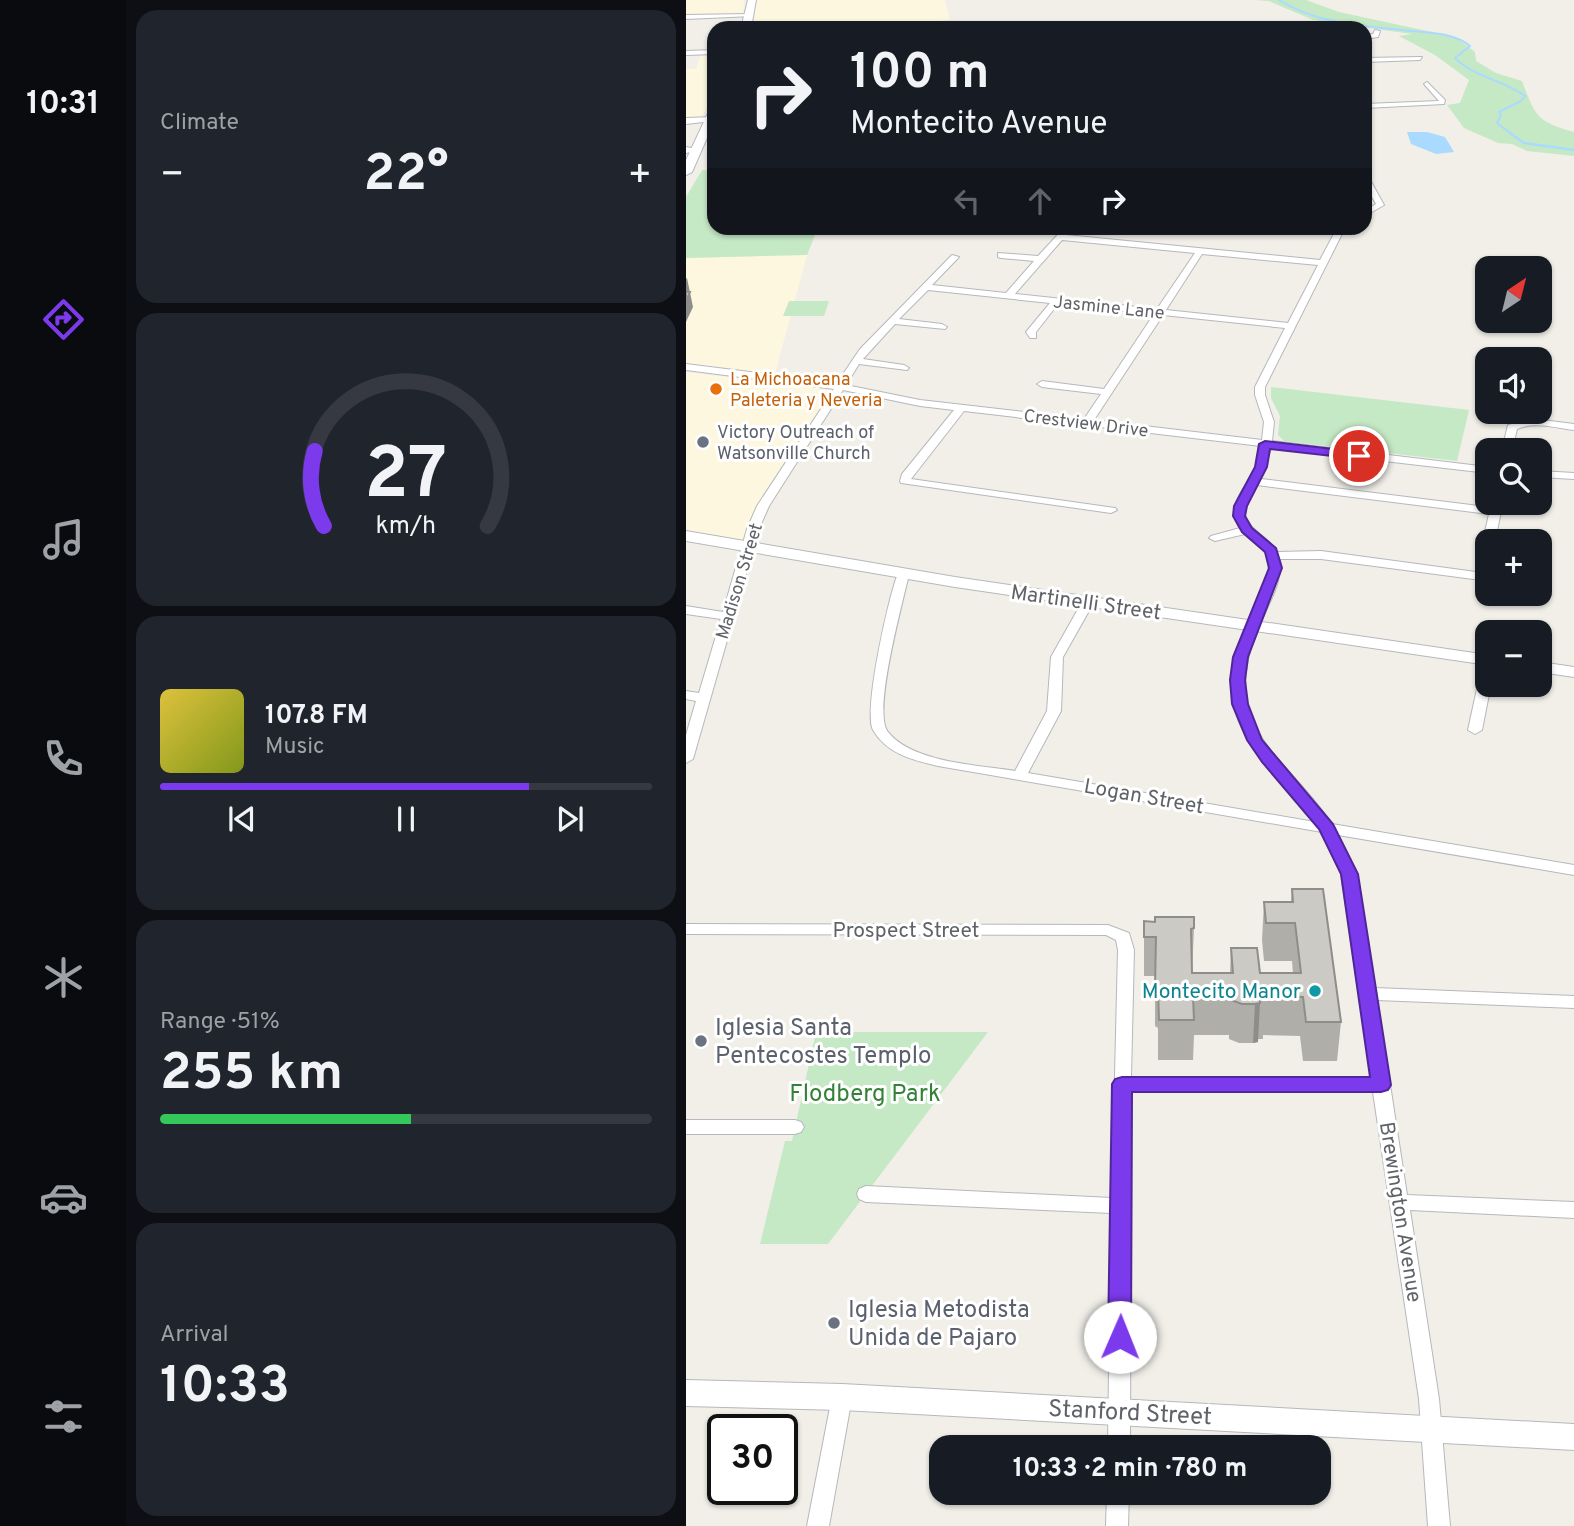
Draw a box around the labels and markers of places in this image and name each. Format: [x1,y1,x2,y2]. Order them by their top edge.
place label: La Michoacana Paleteria y Neveria [730,369,882,413]
marker: La Michoacana Paleteria y Neveria [708,381,724,397]
place label: Victory Outreach of Watsonville Church [717,422,874,466]
pin [1329,426,1389,486]
marker: Victory Outreach of Watsonville Church [695,434,711,450]
place label: Montecito Manor [1142,979,1301,1006]
marker: Montecito Manor [1307,983,1323,999]
place label: Iglesia Santa Pentecostes Templo [715,1014,931,1072]
marker: Iglesia Santa Pentecostes Templo [693,1033,709,1049]
place label: Iglesia Metodista Unida de Pajaro [848,1296,1030,1354]
marker: Iglesia Metodista Unida de Pajaro [826,1315,842,1331]

